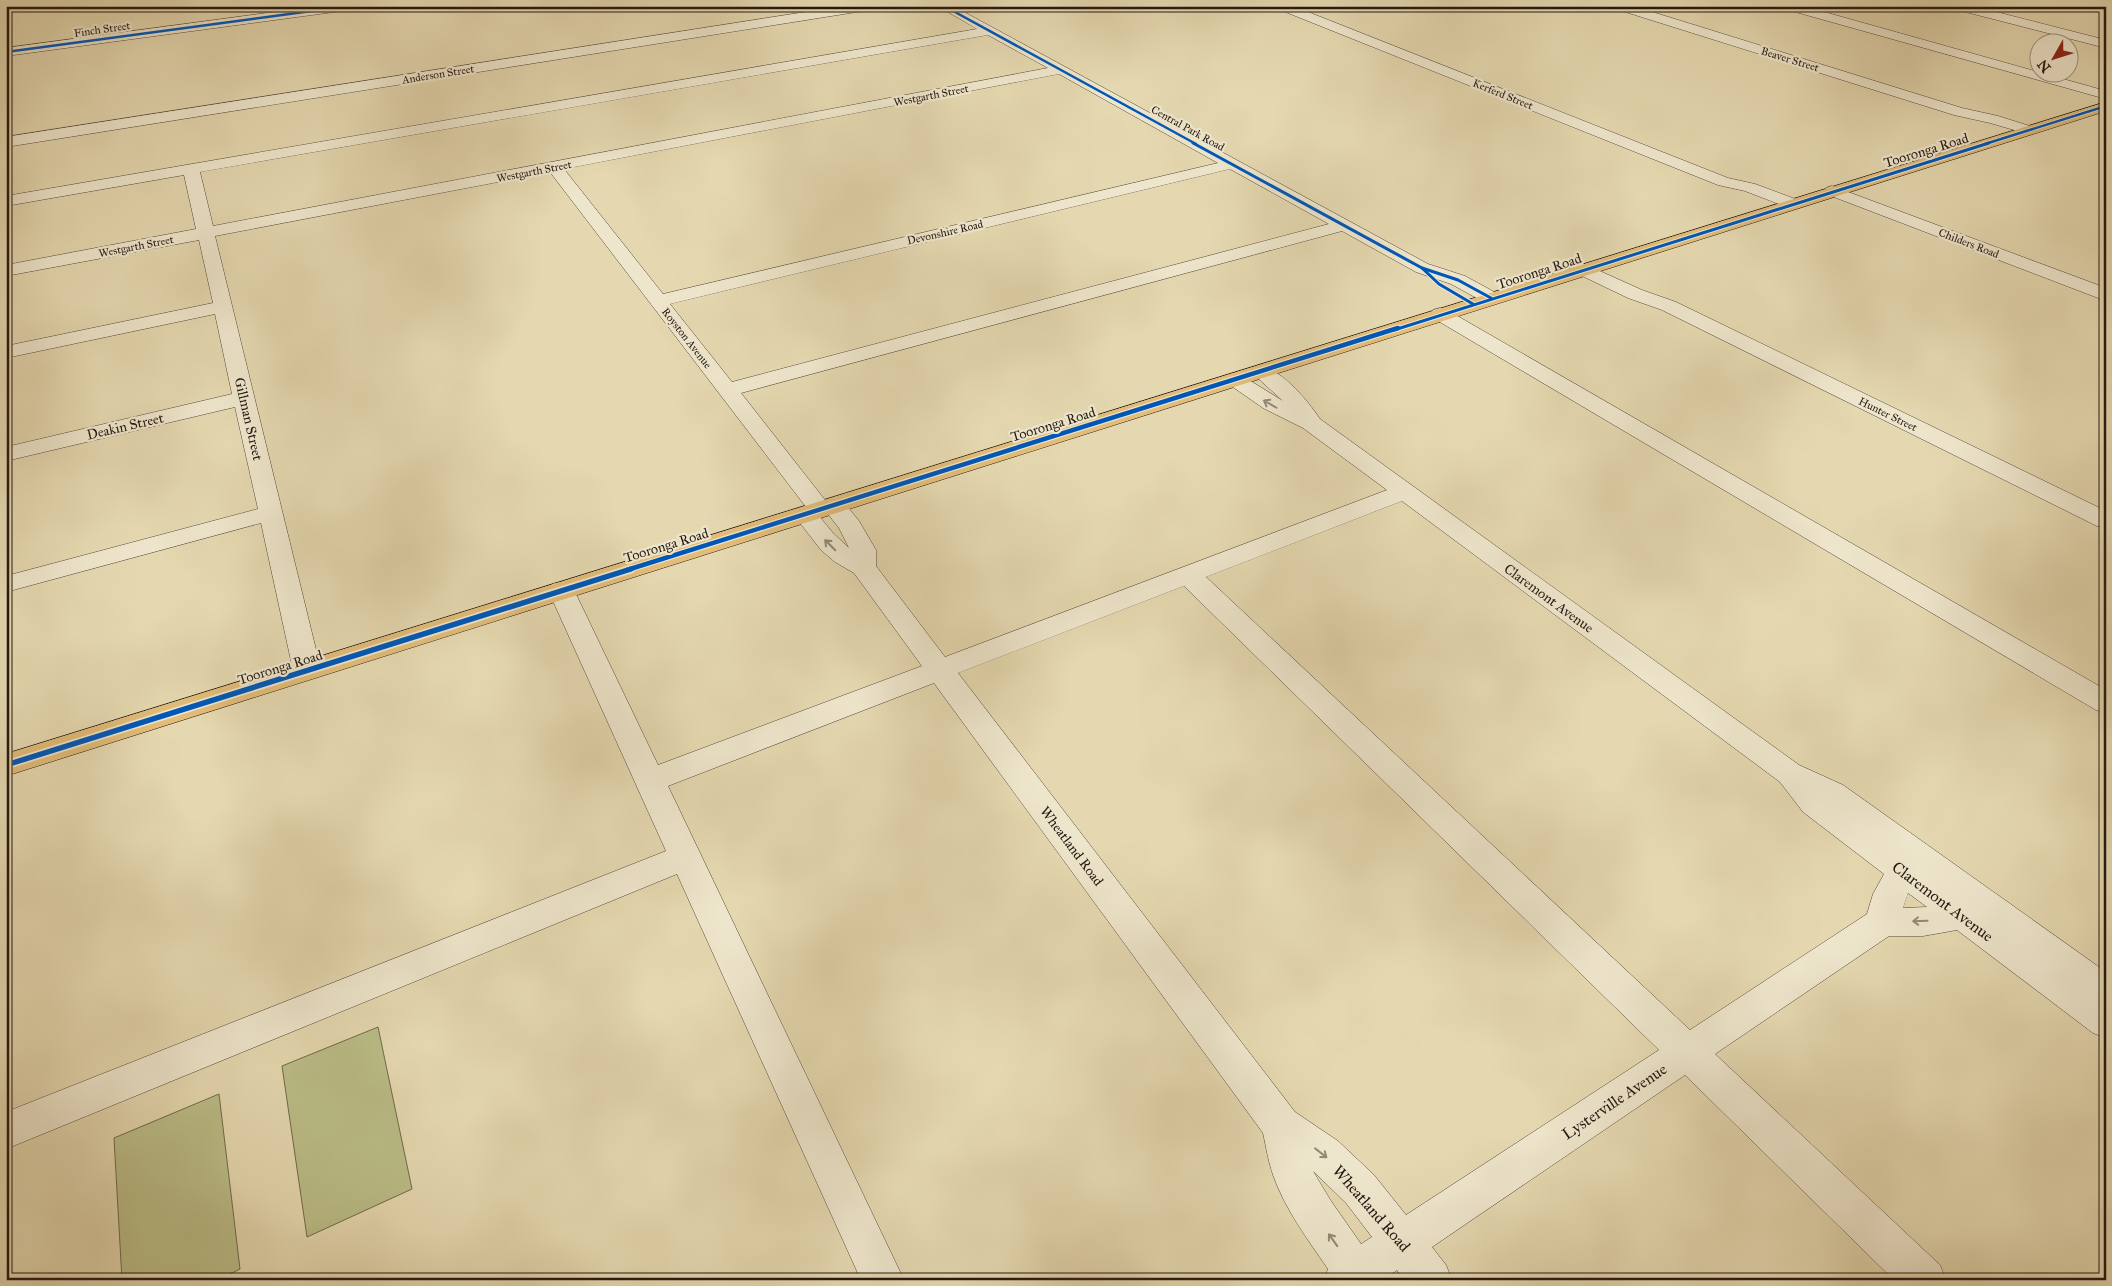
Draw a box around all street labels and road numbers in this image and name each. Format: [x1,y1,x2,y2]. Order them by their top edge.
street label: Finch Street [73,19,131,40]
street label: Beaver Street [1759,44,1821,74]
street label: Anderson Street [400,62,475,87]
street label: Kerferd Street [1471,76,1535,112]
street label: Westgarth Street [893,82,970,109]
street label: Central Park Road [1149,103,1227,154]
street label: Tooronga Road [1882,129,1971,171]
street label: Westgarth Street [496,158,573,185]
street label: Devonshire Road [906,217,985,248]
street label: Childers Road [1937,226,2001,261]
street label: Westgarth Street [98,233,175,260]
street label: Tooronga Road [1495,250,1584,293]
street label: Royston Avenue [659,305,715,371]
street label: Gillman Street [231,376,266,462]
street label: Hunter Street [1856,395,1919,434]
street label: Tooronga Road [1009,403,1098,445]
street label: Deakin Street [85,409,165,444]
street label: Tooronga Road [622,524,711,566]
street label: Claremont Avenue [1501,560,1597,637]
street label: Tooronga Road [236,646,325,688]
street label: Wheatland Road [1036,803,1107,889]
street label: Claremont Avenue [1888,857,1997,946]
street label: Lysterville Avenue [1558,1059,1671,1144]
street label: Wheatland Road [1329,1161,1414,1256]

